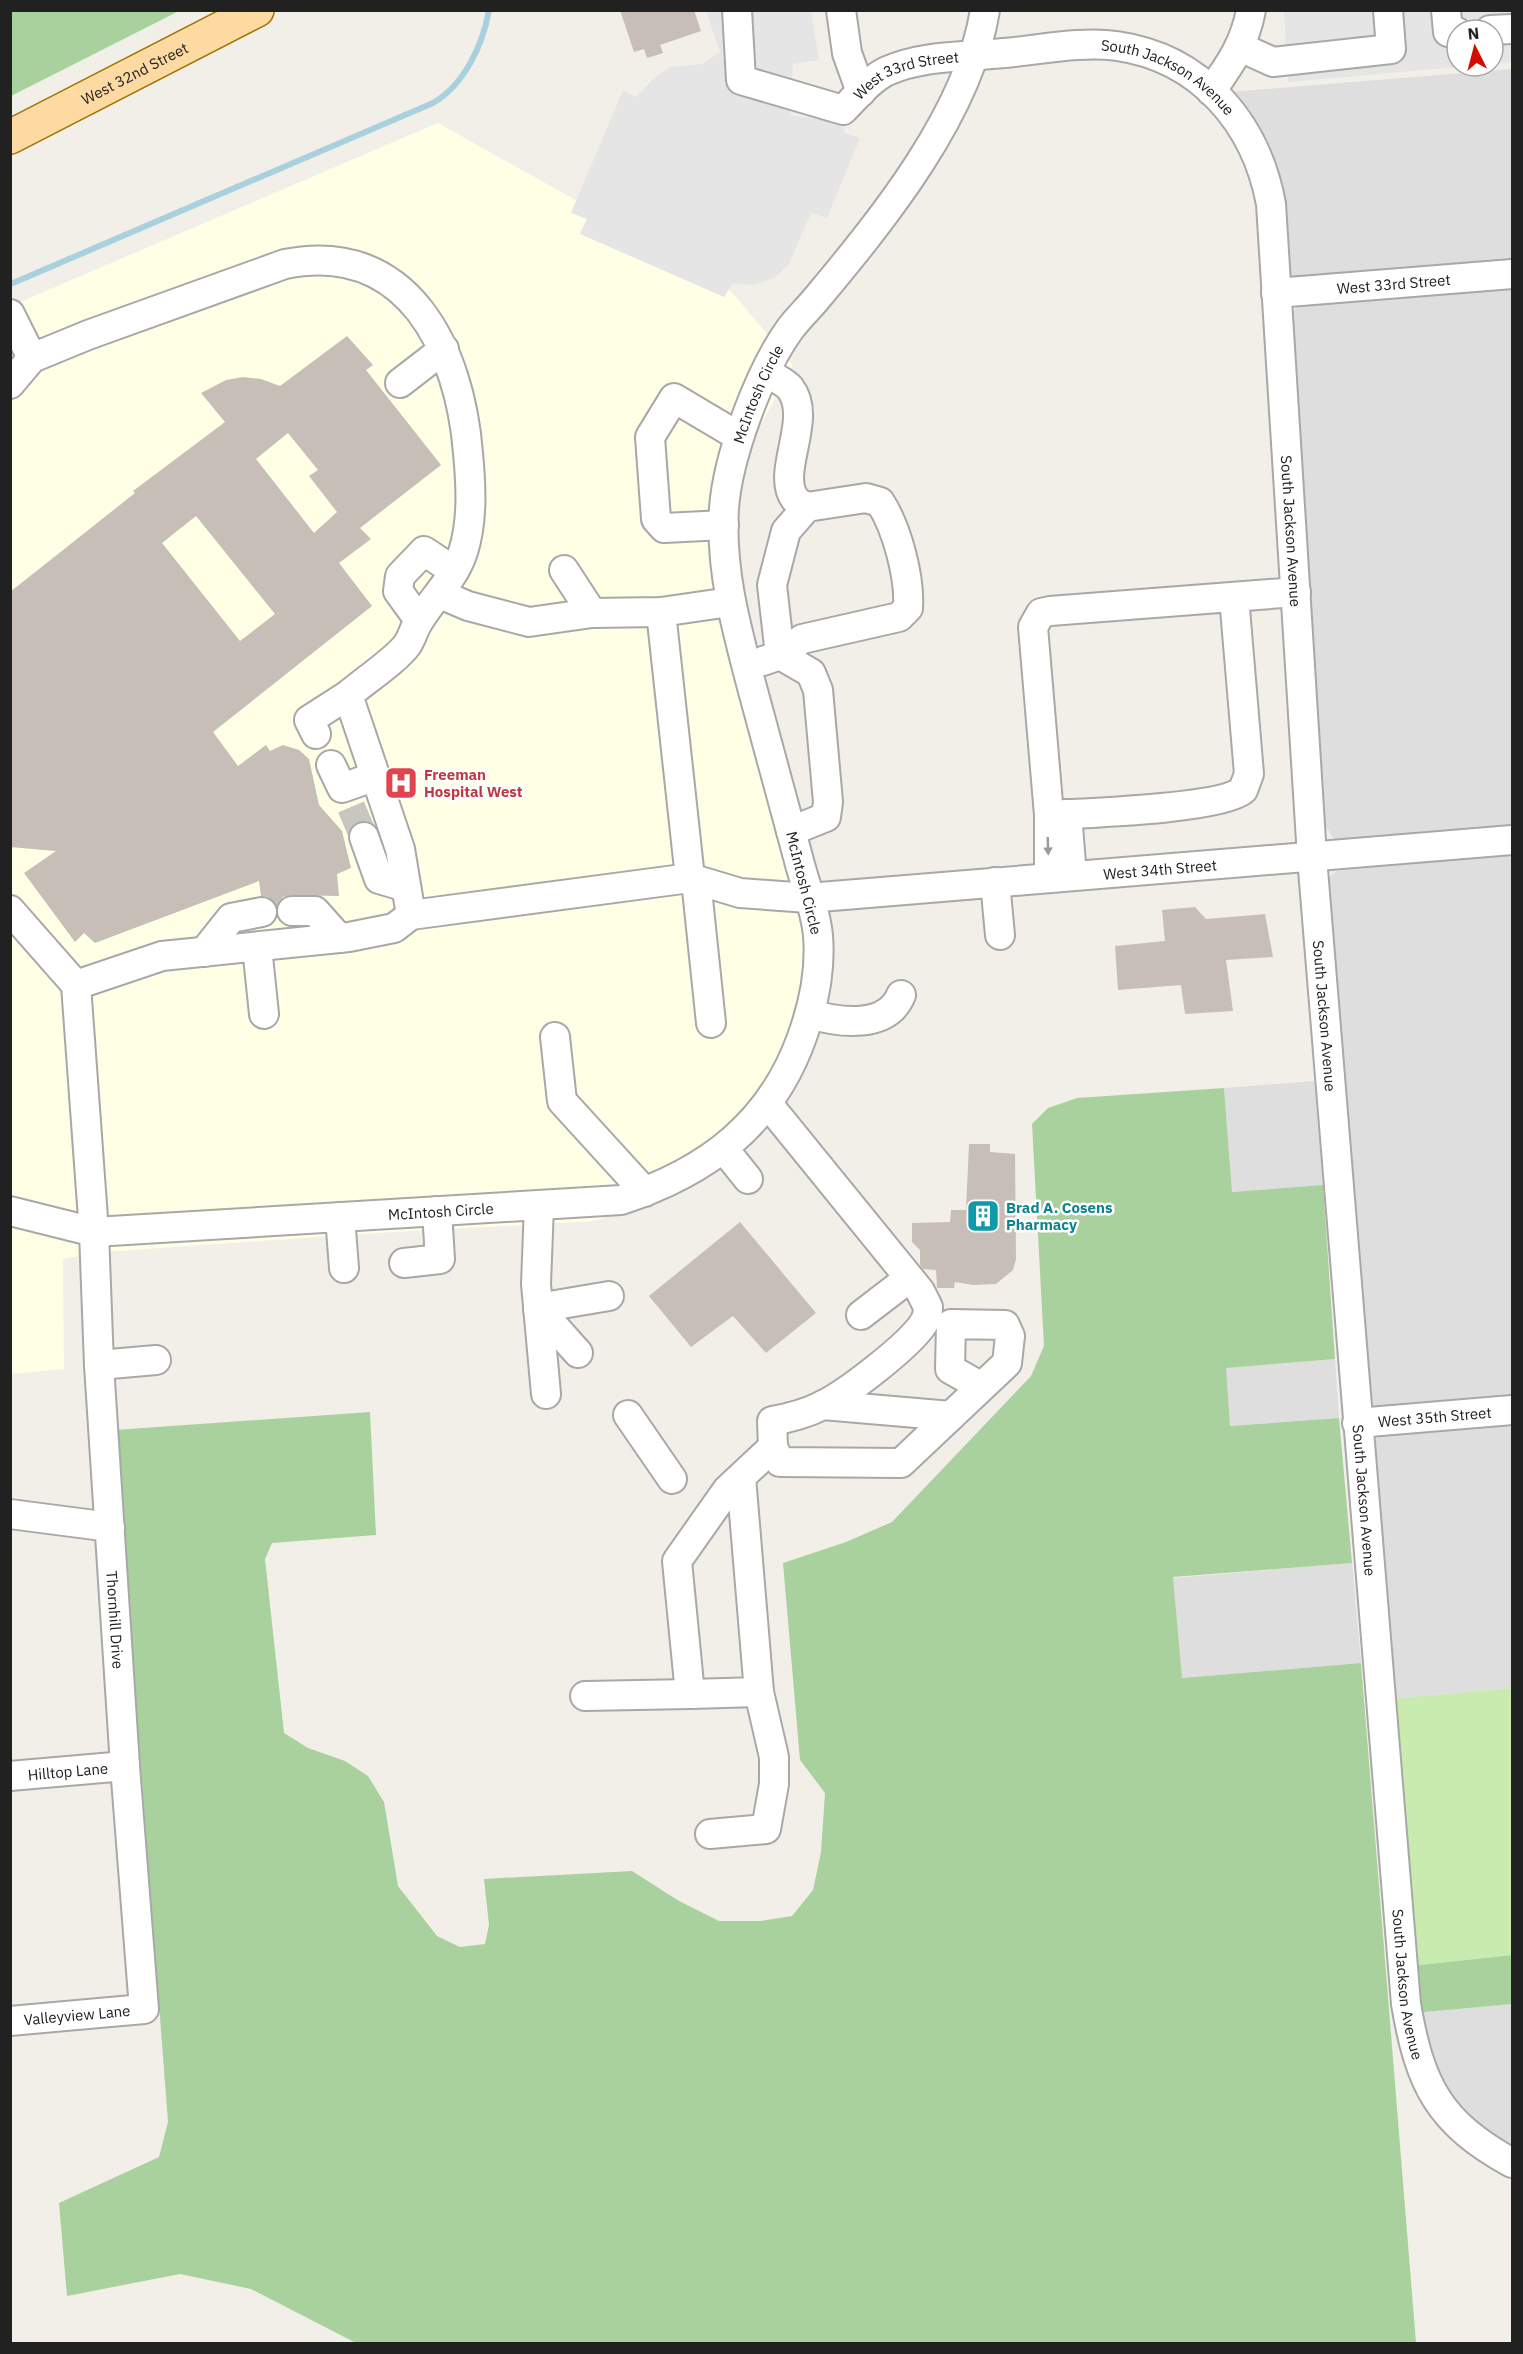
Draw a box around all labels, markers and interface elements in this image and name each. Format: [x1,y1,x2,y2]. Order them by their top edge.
north arrow [1445,18,1505,78]
text: N [1467,23,1480,44]
street label: South Jackson Avenue [1101,35,1239,119]
street label: West 32nd Street [78,38,191,108]
street label: West 33rd Street [849,47,960,103]
street label: West 33rd Street [1336,269,1451,298]
street label: McIntosh Circle [728,341,787,446]
street label: South Jackson Avenue [1277,455,1306,607]
hospital icon: Freeman Hospital West [383,765,419,801]
place label: Freeman Hospital West [424,765,523,801]
street label: McIntosh Circle [782,829,826,937]
one-way arrow [1043,837,1052,856]
street label: West 34th Street [1102,855,1218,883]
street label: South Jackson Avenue [1309,939,1341,1092]
street label: McIntosh Circle [387,1198,494,1224]
building icon: Brad A. Cosens Pharmacy [965,1198,1001,1234]
place label: Brad A. Cosens Pharmacy [1006,1198,1113,1234]
street label: West 35th Street [1377,1402,1492,1431]
street label: South Jackson Avenue [1349,1424,1380,1577]
street label: Thornhill Drive [103,1570,128,1670]
street label: Hilltop Lane [27,1758,109,1784]
street label: South Jackson Avenue [1389,1908,1428,2062]
street label: Valleyview Lane [23,2001,131,2029]

